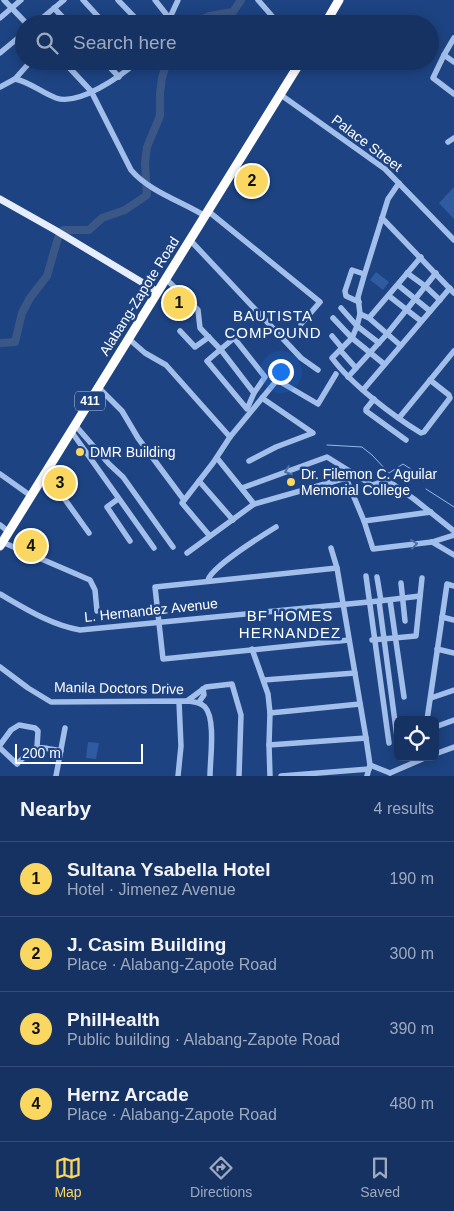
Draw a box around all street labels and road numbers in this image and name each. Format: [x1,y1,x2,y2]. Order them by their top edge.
street label: Palace Street [329,111,405,175]
street label: Alabang-Zapote Road [96,234,182,358]
road number: 411 [75,392,105,411]
street label: L. Hernandez Avenue [83,595,219,625]
street label: Manila Doctors Drive [54,679,184,697]

